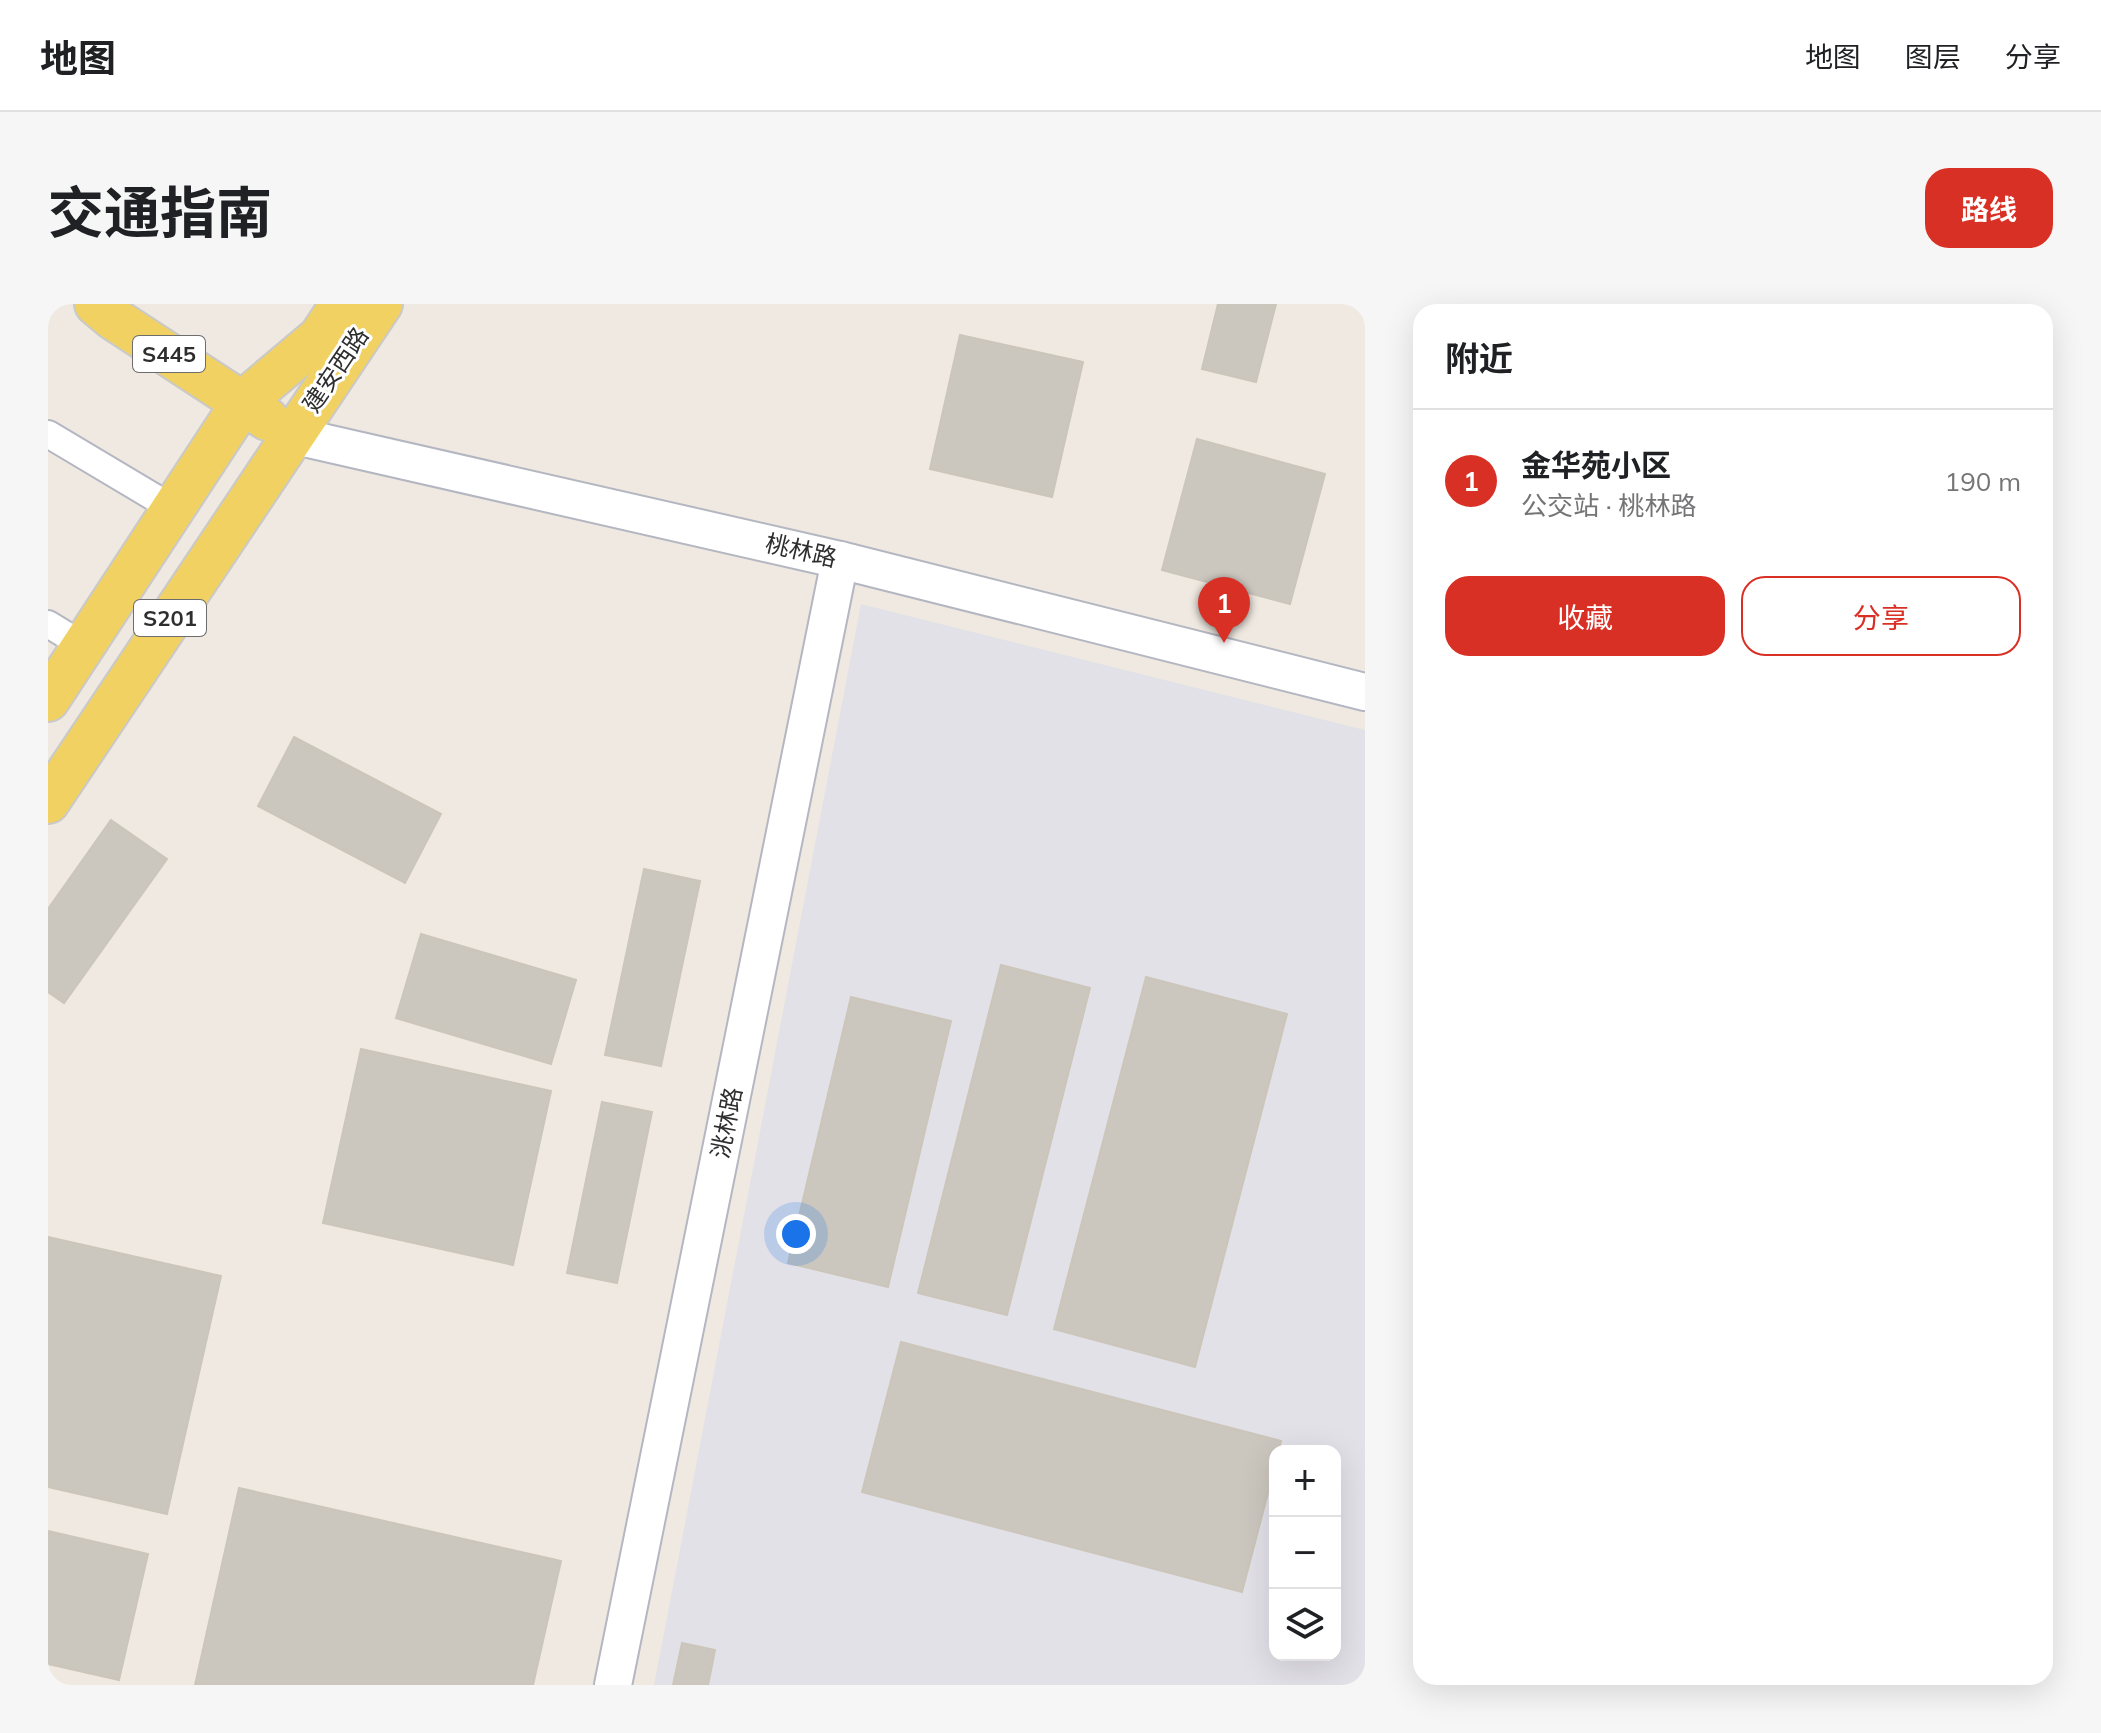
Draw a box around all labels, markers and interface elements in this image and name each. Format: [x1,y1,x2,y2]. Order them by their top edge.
text: 地图 [40,34,116,82]
text: 地图 [1805,39,1861,74]
text: 图层 [1905,39,1961,74]
text: 分享 [2005,39,2061,74]
button: 路线 [1925,168,2053,248]
text: 交通指南 [48,177,272,247]
street label: 建安西路 [296,321,374,418]
road number: S445 [133,336,205,372]
text: 附近 [1445,337,1513,380]
text: 金华苑小区 [1521,446,1671,484]
text: 1 [1463,465,1479,498]
text: 190 m [1945,465,2021,498]
text: 公交站 · 桃林路 [1521,489,1697,522]
street label: 桃林路 [763,527,840,573]
button: 收藏 [1445,576,1725,656]
button: 分享 [1741,576,2021,656]
pin: 1 [1198,577,1250,643]
road number: S201 [134,600,206,636]
street label: 洮林路 [704,1085,748,1161]
your location [776,1214,816,1254]
map controls [1269,1445,1341,1661]
button: + [1269,1445,1341,1517]
button: − [1269,1517,1341,1589]
button: layers [1269,1589,1341,1661]

